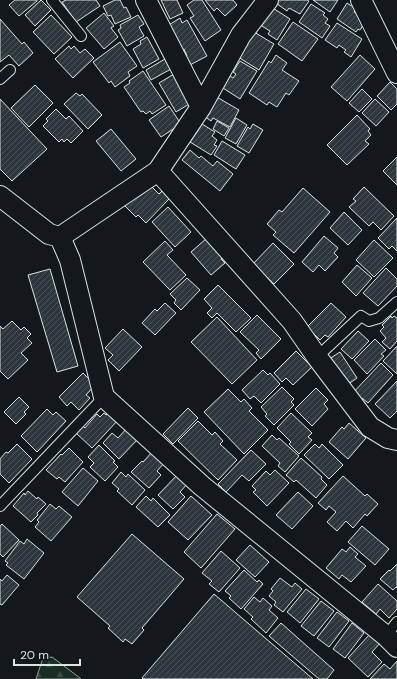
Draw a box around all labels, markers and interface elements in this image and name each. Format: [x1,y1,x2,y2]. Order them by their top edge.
scale bar [14,641,80,667]
text: 20 m [20,647,49,663]

